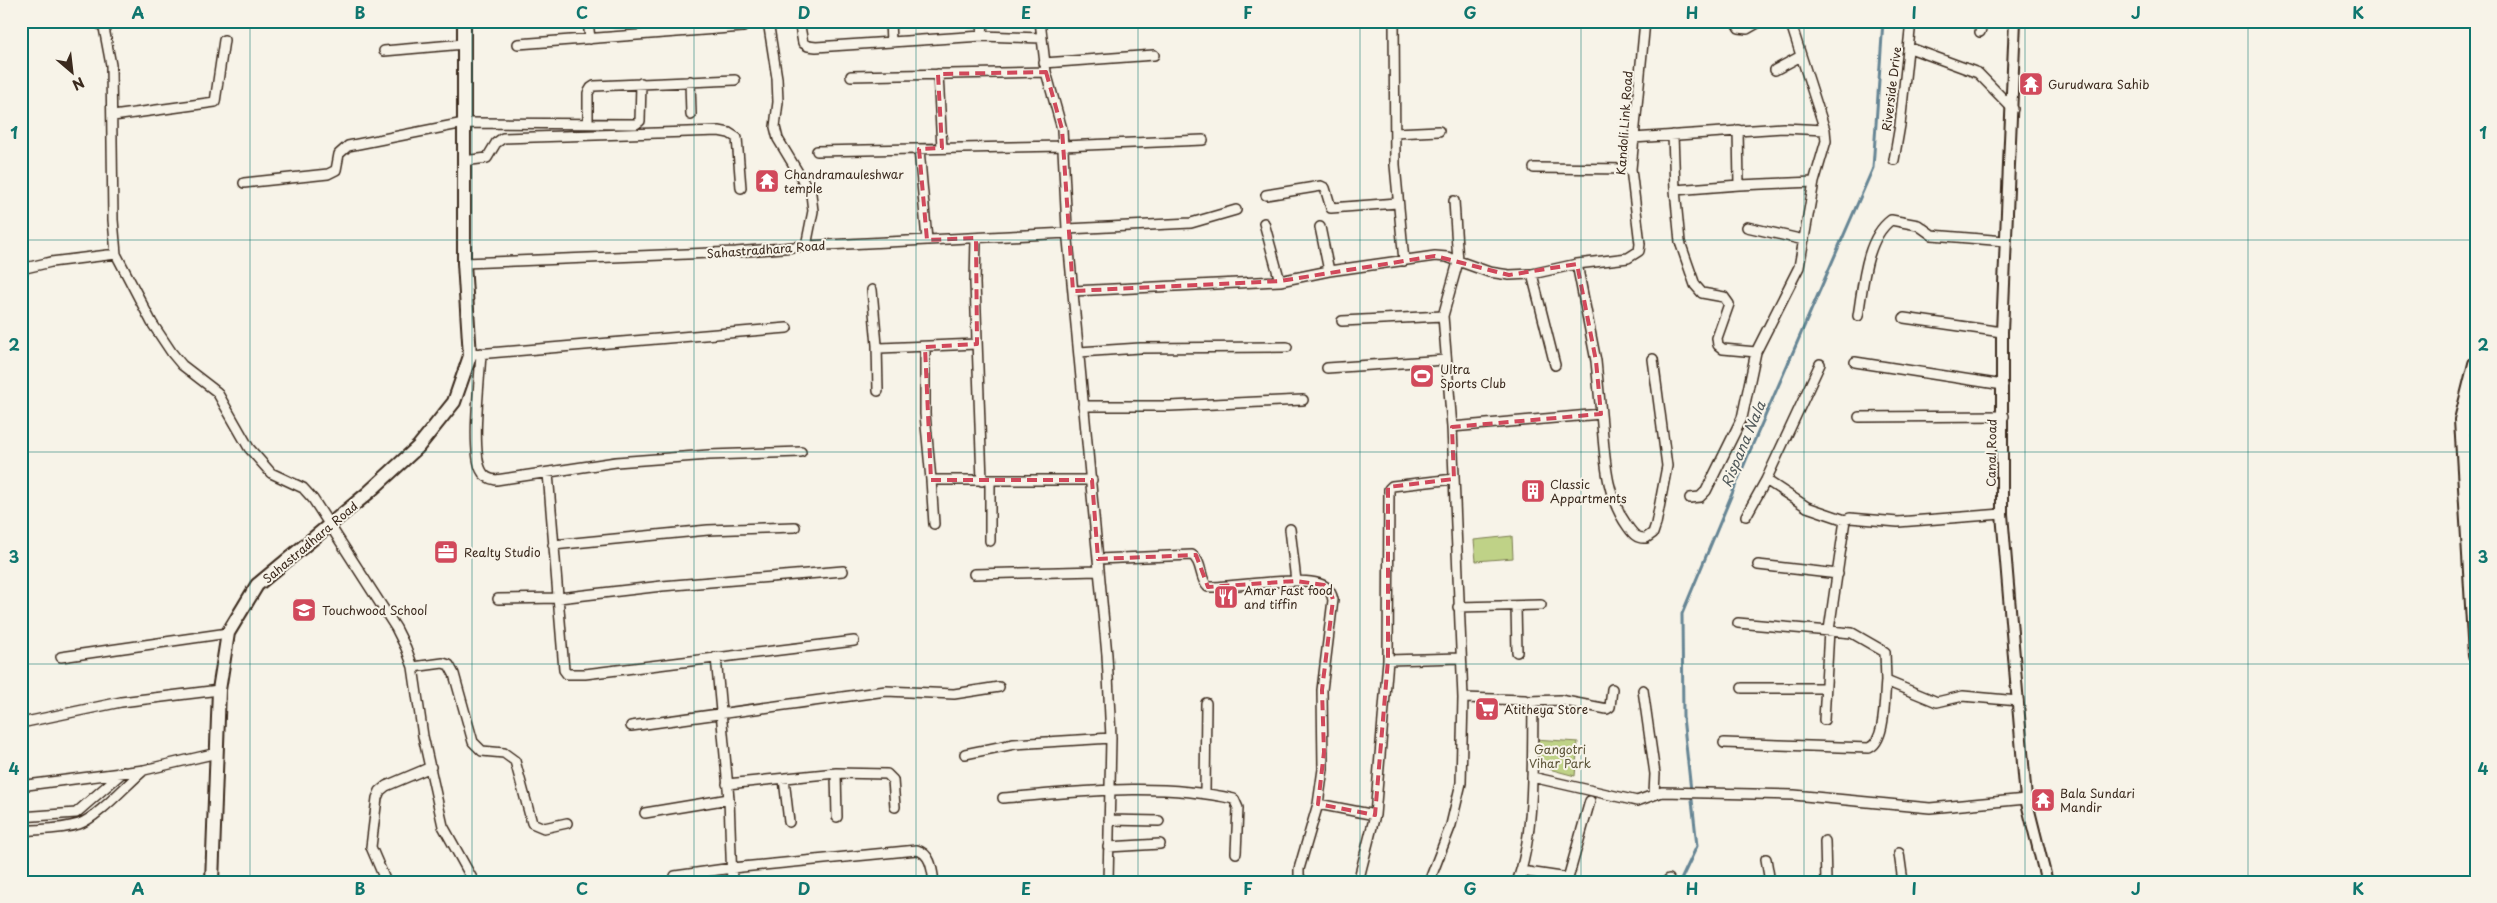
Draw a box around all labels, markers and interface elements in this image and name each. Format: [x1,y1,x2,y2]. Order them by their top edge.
text: A [132,0,145,24]
text: B [355,0,366,24]
text: C [576,0,588,24]
text: D [798,0,810,24]
text: E [1021,0,1031,24]
text: F [1243,0,1253,24]
text: G [1463,0,1477,24]
text: H [1686,0,1698,24]
text: I [1911,0,1917,24]
text: J [2131,0,2141,24]
text: K [2352,0,2364,24]
street label: Riverside Drive [1877,46,1905,132]
north arrow [48,48,98,98]
street label: Kandoli Link Road [1611,70,1637,176]
temple icon: Gurudwara Sahib [2018,71,2044,97]
text: N [69,72,88,96]
place label: Gurudwara Sahib [2048,75,2149,93]
text: 1 [10,120,18,144]
text: 1 [2479,120,2487,144]
place label: Chandramauleshwar temple [784,165,904,197]
temple icon: Chandramauleshwar temple [754,168,780,194]
street label: Sahastradhara Road [706,236,826,262]
text: 2 [8,332,20,356]
text: 2 [2477,332,2489,356]
place label: Ultra Sports Club [1440,360,1506,392]
sports icon: Ultra Sports Club [1409,363,1435,389]
water label: Rispana Nala [1716,397,1771,490]
street label: Canal Road [1981,419,2001,487]
place label: Classic Appartments [1550,475,1627,507]
building icon: Classic Appartments [1520,478,1546,504]
street label: Sahastradhara Road [259,497,361,587]
office icon: Realty Studio [433,539,459,565]
place label: Realty Studio [464,543,541,561]
text: 3 [9,544,19,568]
text: 3 [2478,544,2488,568]
place label: Amar Fast food and tiffin [1244,581,1333,613]
restaurant icon: Amar Fast food and tiffin [1213,584,1239,610]
school or university icon: Touchwood School [291,597,317,623]
place label: Touchwood School [322,601,428,619]
supermarket icon: Atitheya Store [1474,696,1500,722]
place label: Atitheya Store [1504,700,1588,718]
park label: Gangotri Vihar Park [1529,740,1591,772]
text: 4 [9,756,20,780]
text: 4 [2478,756,2489,780]
place label: Bala Sundari Mandir [2060,784,2135,816]
temple icon: Bala Sundari Mandir [2030,787,2056,813]
text: A [132,876,145,900]
text: B [355,876,366,900]
text: C [576,876,588,900]
text: D [798,876,810,900]
text: E [1021,876,1031,900]
text: F [1243,876,1253,900]
text: G [1463,876,1477,900]
text: H [1686,876,1698,900]
text: I [1911,876,1917,900]
text: J [2131,876,2141,900]
text: K [2352,876,2364,900]

